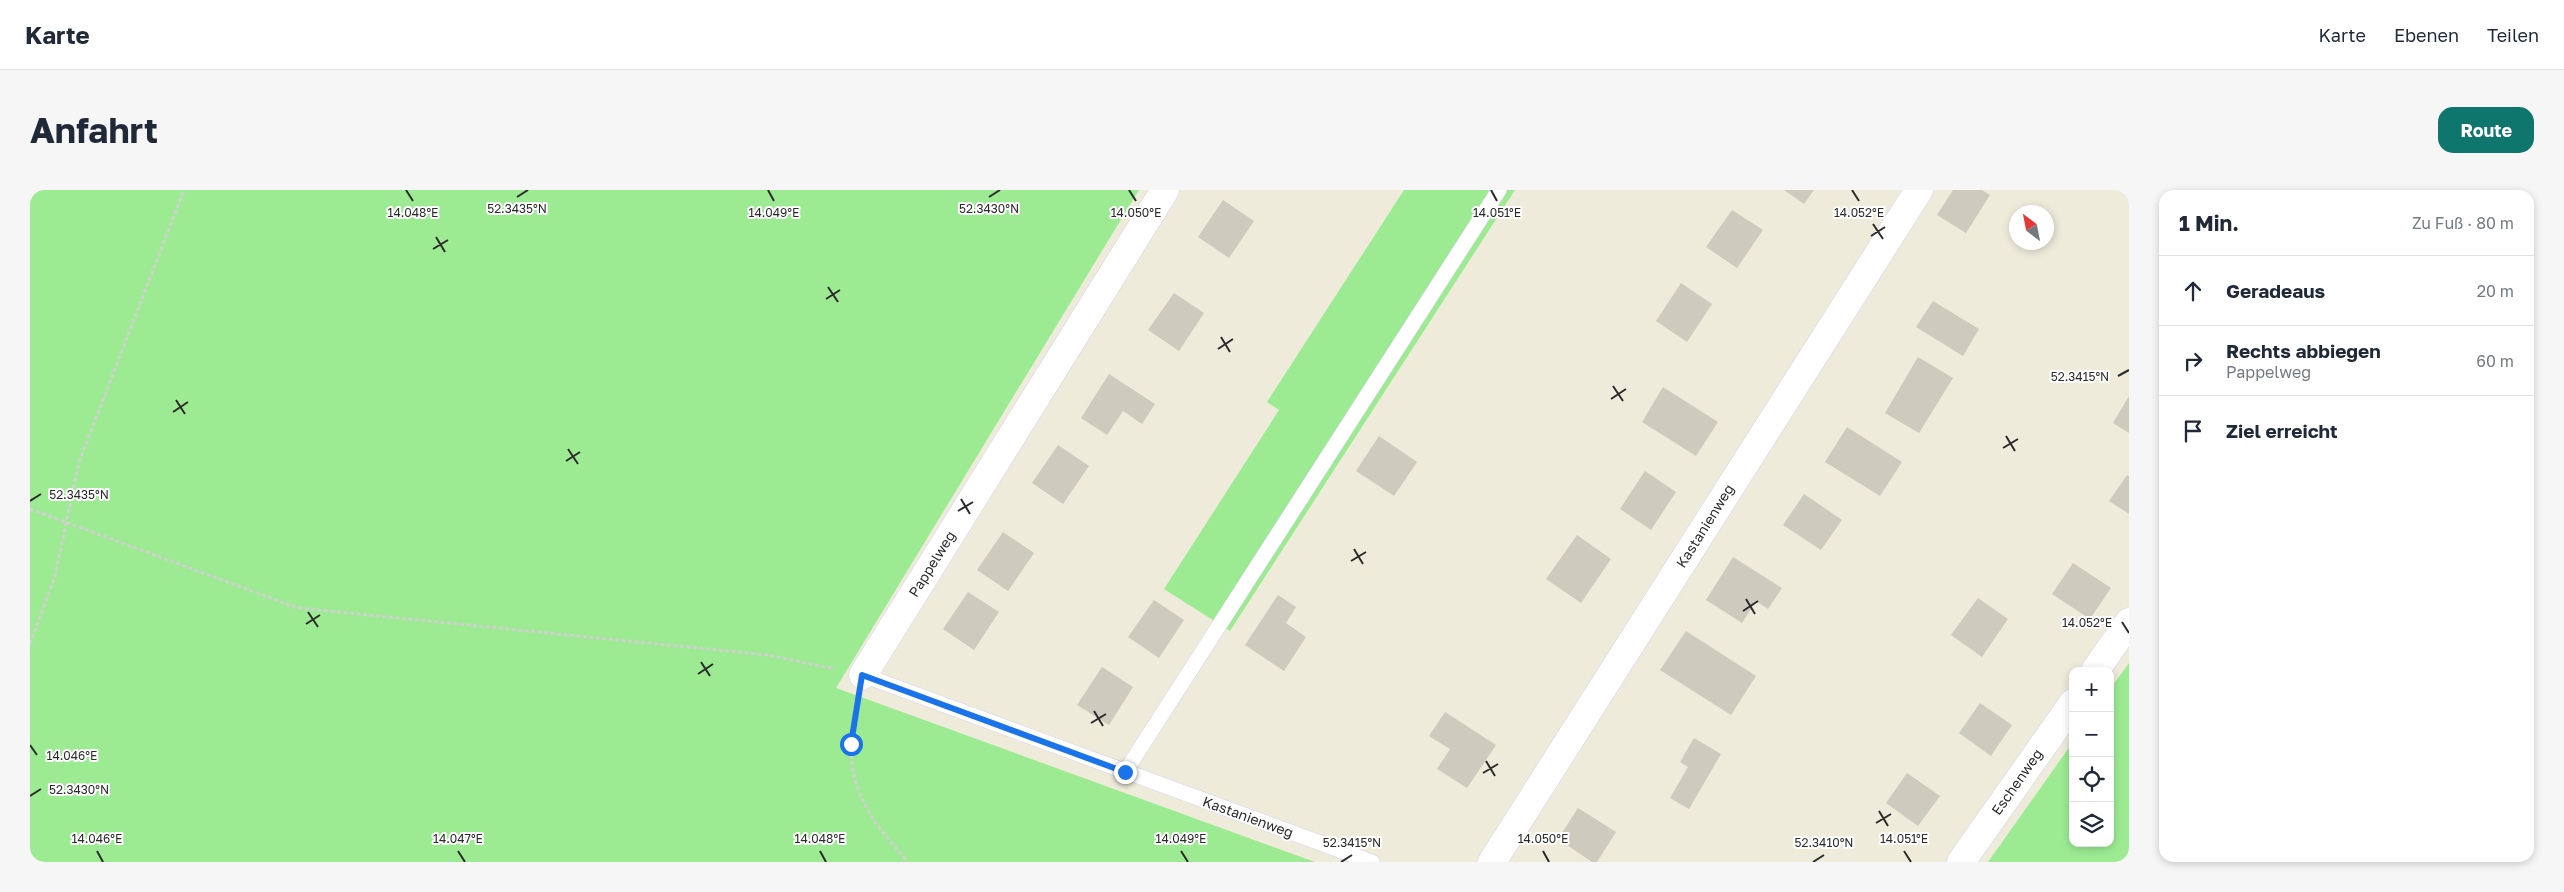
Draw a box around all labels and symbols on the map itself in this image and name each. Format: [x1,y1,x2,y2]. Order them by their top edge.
text: 52.3435°N [487,201,547,216]
text: 52.3430°N [959,201,1019,216]
text: 14.048°E [388,205,438,220]
text: 14.049°E [749,205,799,220]
text: 14.050°E [1111,205,1161,220]
text: 14.051°E [1473,205,1521,220]
text: 14.052°E [1834,205,1884,220]
north arrow [2009,205,2054,250]
text: 52.3415°N [2051,369,2109,384]
street label: Kastanienweg [1672,481,1737,571]
text: 52.3435°N [49,487,109,502]
street label: Pappelweg [905,528,959,600]
text: 14.052°E [2062,615,2112,630]
route start [840,733,863,756]
street label: Eschenweg [1988,745,2046,818]
text: 14.046°E [47,748,97,763]
route end [1114,761,1137,784]
text: 52.3430°N [49,782,109,797]
street label: Kastanienweg [1201,792,1296,841]
text: 14.046°E [72,831,122,846]
text: 14.047°E [433,831,483,846]
text: 14.048°E [795,831,845,846]
text: 14.049°E [1156,831,1206,846]
text: 14.050°E [1518,831,1568,846]
text: 14.051°E [1880,831,1928,846]
text: 52.3415°N [1323,835,1381,850]
text: 52.3410°N [1795,835,1853,850]

